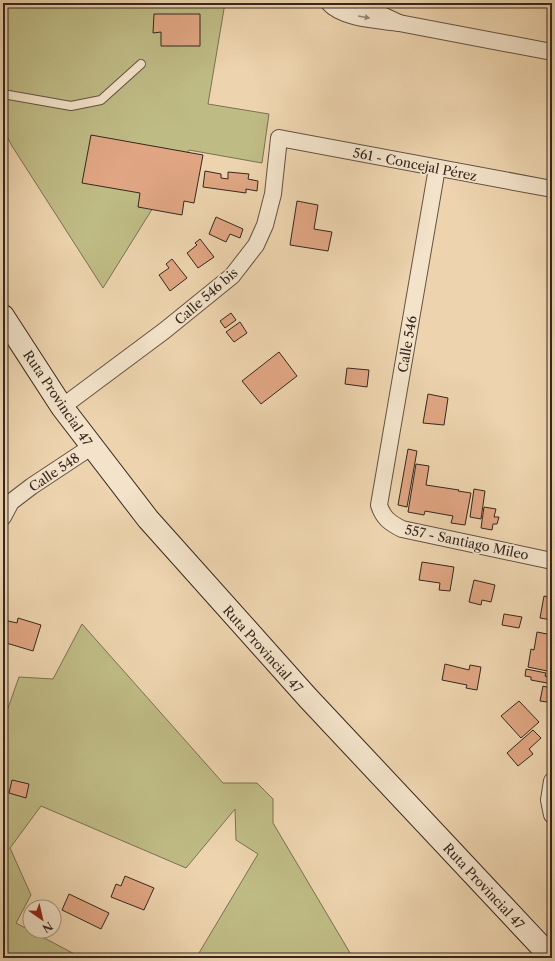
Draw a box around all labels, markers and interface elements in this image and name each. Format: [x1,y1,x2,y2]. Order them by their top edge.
one-way arrow [358,14,370,20]
street label: 561 - Concejal Pérez [352,144,479,184]
street label: Calle 546 bis [171,264,241,328]
street label: Calle 546 [394,314,420,374]
street label: Ruta Provincial 47 [20,347,96,449]
street label: Calle 548 [26,449,82,495]
street label: 557 - Santiago Mileo [404,521,530,563]
street label: Ruta Provincial 47 [220,602,307,696]
street label: Ruta Provincial 47 [440,840,528,933]
north arrow [22,899,62,939]
text: N [39,919,55,936]

